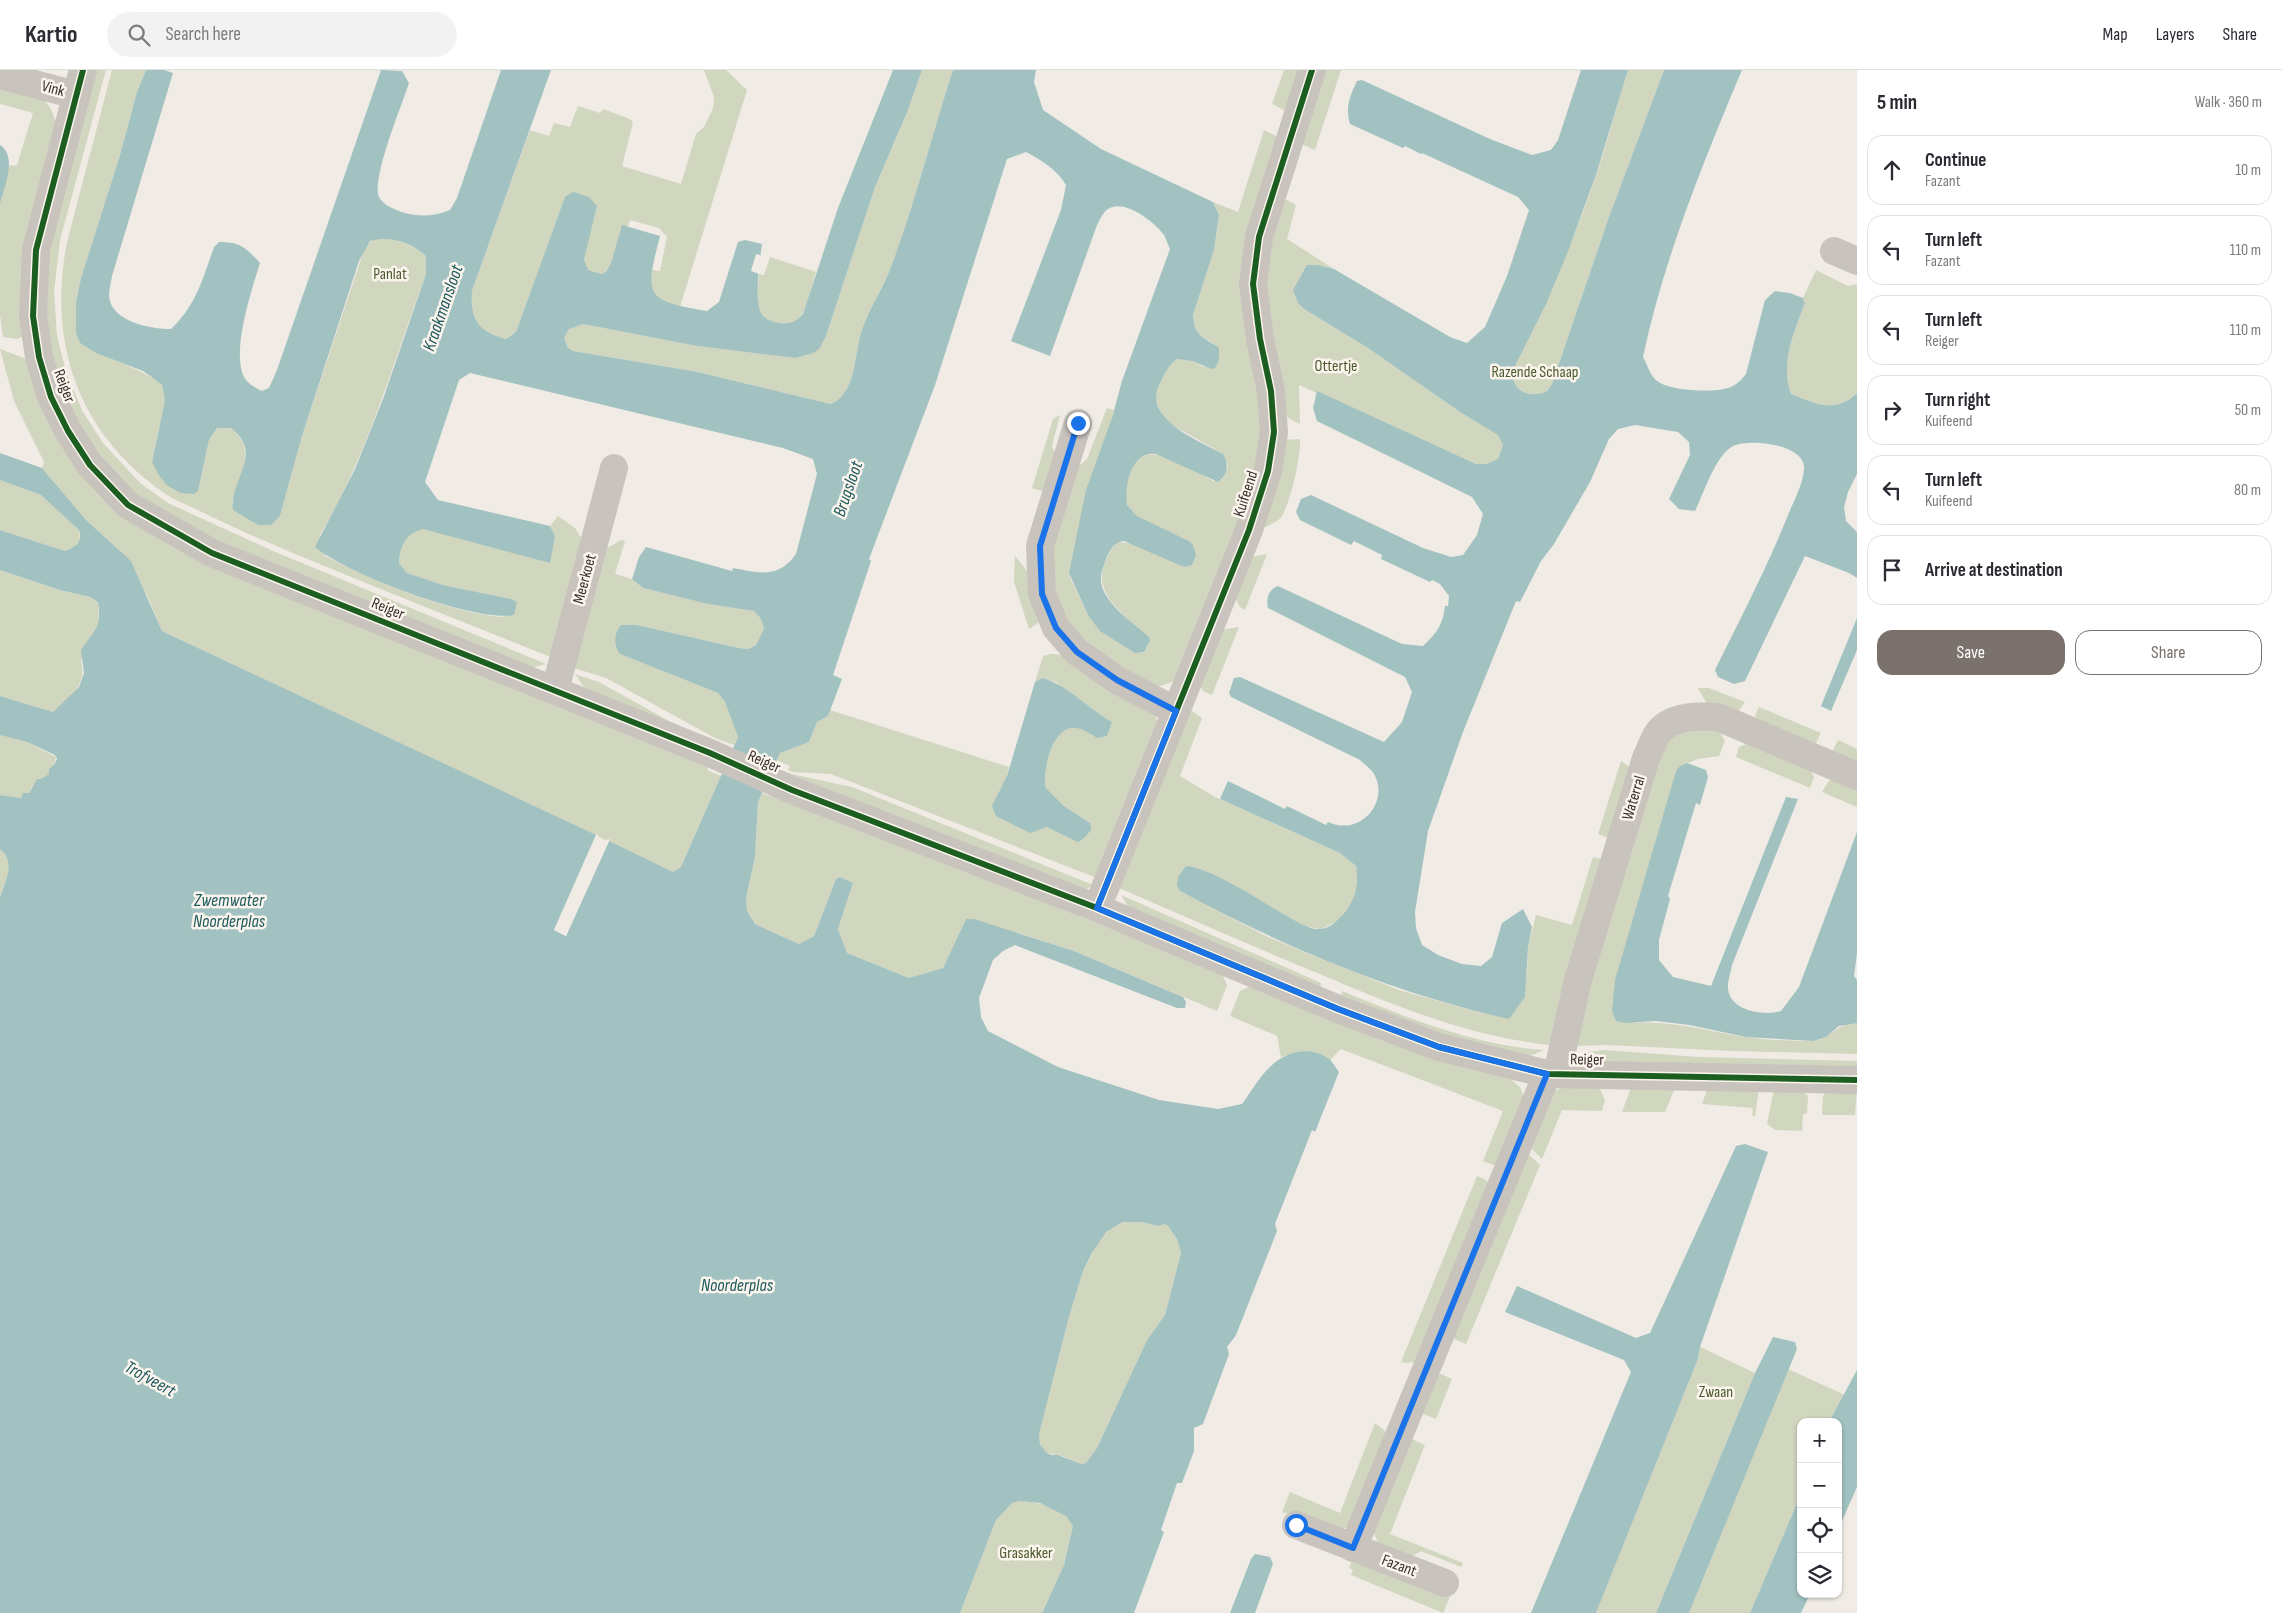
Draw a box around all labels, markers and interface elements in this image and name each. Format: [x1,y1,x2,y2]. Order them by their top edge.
search box [107,12,457,57]
text: Kartio [25,20,77,49]
icon: search [125,21,153,49]
text: Search here [165,23,241,46]
text: Map [2103,24,2128,45]
text: Layers [2156,24,2195,45]
text: Share [2223,24,2257,45]
street label: Vink [39,77,67,101]
text: 5 min [1877,90,1917,115]
text: Walk · 360 m [2195,93,2262,112]
text: Continue [1925,149,1986,172]
icon: ahead [1878,156,1906,184]
text: 10 m [2235,161,2261,180]
text: Fazant [1925,172,1961,191]
text: Turn left [1925,229,1982,252]
icon: left [1878,236,1906,264]
text: 110 m [2230,241,2261,260]
text: Fazant [1925,252,1961,271]
water label: Kraakmansloot [418,262,468,354]
park label: Panlat [373,265,407,284]
text: Turn left [1925,309,1982,332]
icon: left [1878,316,1906,344]
text: 110 m [2230,321,2261,340]
text: Reiger [1925,332,1959,351]
park label: Ottertje [1315,357,1357,376]
park label: Razende Schaap [1492,363,1578,382]
street label: Reiger [49,367,79,406]
text: Turn right [1925,389,1990,412]
icon: right [1878,396,1906,424]
text: 50 m [2235,401,2261,420]
route end [1067,412,1090,435]
text: Kuifeend [1925,412,1972,431]
water label: Brugsloot [829,458,867,519]
street label: Kuifeend [1230,469,1262,519]
text: Turn left [1925,469,1982,492]
icon: left [1878,476,1906,504]
text: 80 m [2234,481,2261,500]
text: Kuifeend [1925,492,1972,511]
street label: Meerkoet [569,552,601,606]
icon: arrive [1878,556,1906,584]
text: Arrive at destination [1925,559,2063,582]
street label: Reiger [369,594,408,624]
button: Save [1877,630,2065,675]
button: Share [2075,630,2262,675]
street label: Reiger [745,746,784,778]
street label: Waterral [1618,774,1650,822]
water label: Zwemwater Noorderplas [193,890,266,932]
street label: Reiger [1570,1050,1605,1070]
water label: Noorderplas [701,1275,774,1296]
water label: Trofveert [121,1357,179,1402]
park label: Zwaan [1699,1383,1733,1402]
map controls [1797,1418,1842,1598]
button: + [1797,1418,1842,1463]
button: − [1797,1463,1842,1508]
button: locate [1797,1508,1842,1553]
route start [1285,1514,1308,1537]
park label: Grasakker [999,1544,1053,1563]
street label: Fazant [1379,1551,1419,1581]
button: layers [1797,1553,1842,1598]

